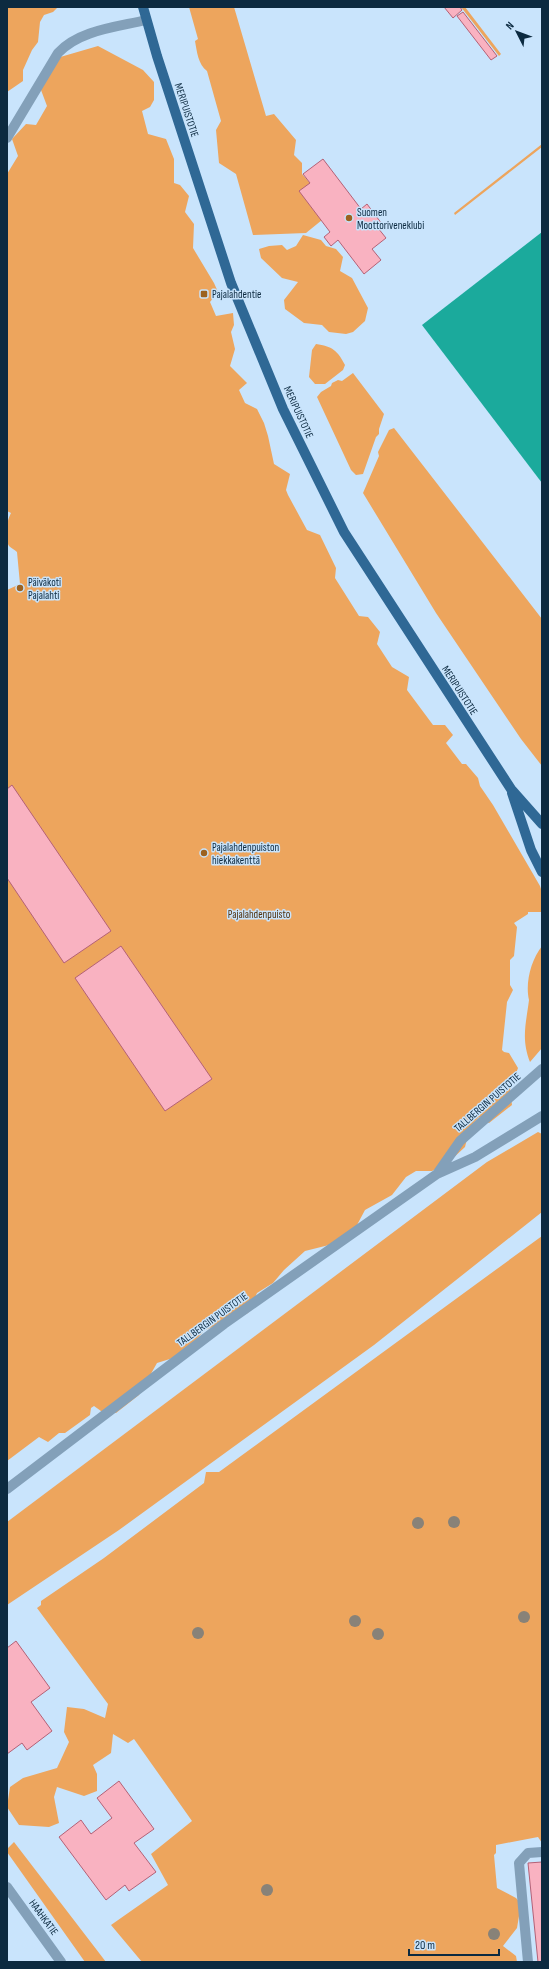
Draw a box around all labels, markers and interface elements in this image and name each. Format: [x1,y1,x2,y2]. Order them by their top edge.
north arrow [497,12,537,52]
text: N [503,19,517,32]
street label: MERIPUISTOTIE [172,81,201,139]
place label: Suomen Moottoriveneklubi [357,206,424,232]
marker: Suomen Moottoriveneklubi [344,213,354,223]
place label: Pajalahdentie [212,288,262,301]
marker: Pajalahdentie [199,289,209,299]
street label: MERIPUISTOTIE [281,384,316,440]
place label: Päiväkoti Pajalahti [28,576,61,602]
marker: Päiväkoti Pajalahti [15,583,25,593]
street label: MERIPUISTOTIE [439,663,480,717]
place label: Pajalahdenpuiston hiekkakenttä [212,841,280,867]
marker: Pajalahdenpuiston hiekkakenttä [199,848,209,858]
park label: Pajalahdenpuisto [228,908,291,921]
street label: TALLBERGIN PUISTOTIE [451,1070,523,1135]
street label: TALLBERGIN PUISTOTIE [174,1289,250,1349]
street label: HAAHKATIE [26,1897,61,1938]
scale bar [409,1931,499,1957]
text: 20 m [415,1938,435,1953]

